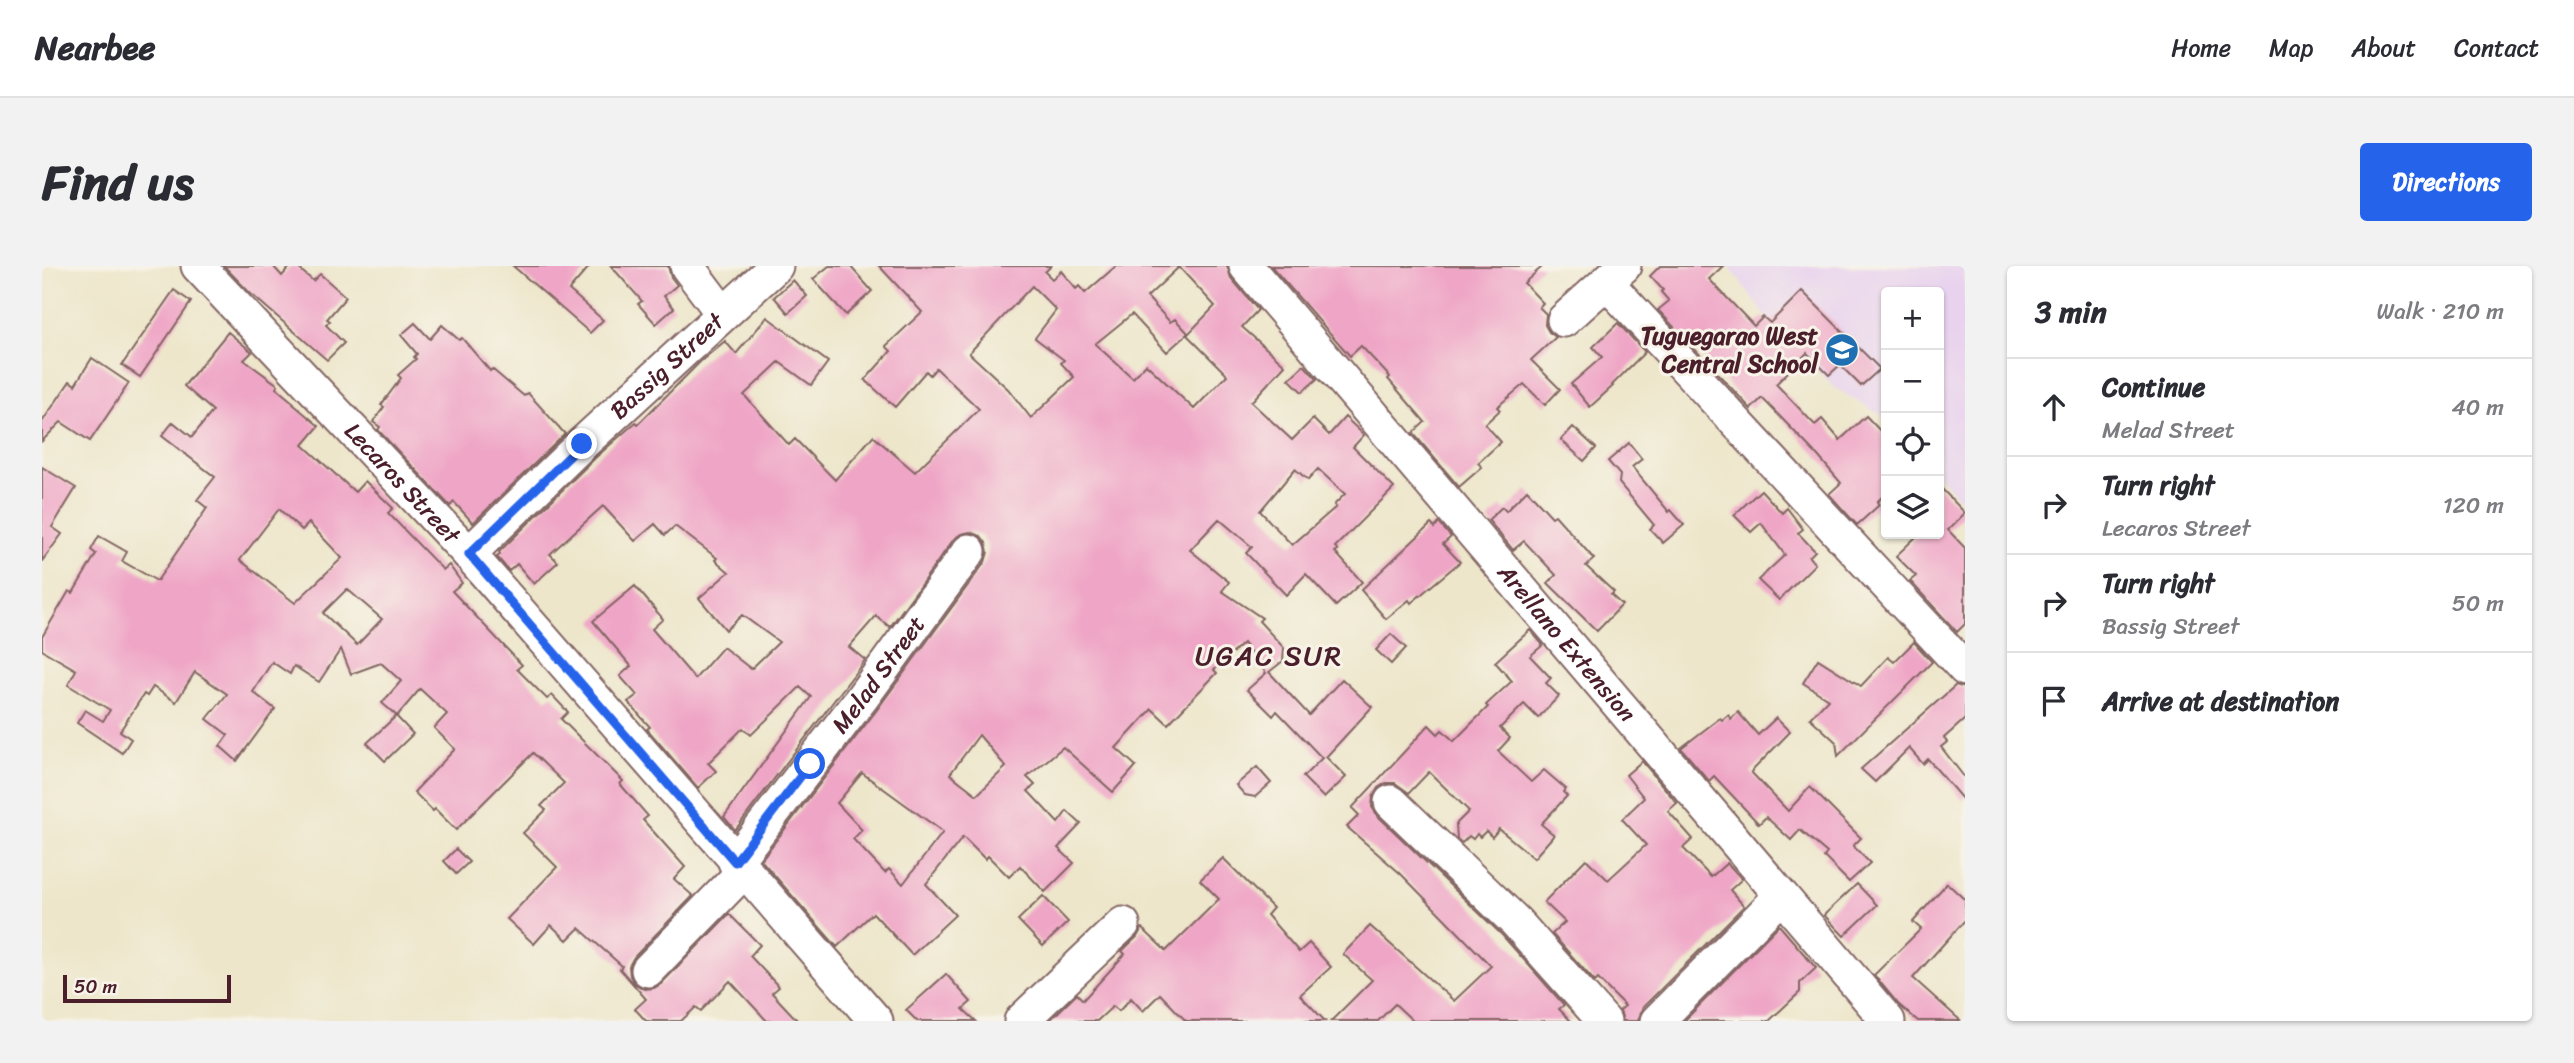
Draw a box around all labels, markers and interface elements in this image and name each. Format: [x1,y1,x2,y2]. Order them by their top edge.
text: Nearbee [35,19,155,77]
text: Home [2171,27,2231,69]
text: Map [2269,27,2313,69]
text: About [2351,27,2416,69]
text: Contact [2454,27,2539,69]
text: Find us [42,139,194,226]
button: Directions [2360,143,2532,221]
text: 3 min [2035,285,2107,339]
map controls [1881,287,1944,539]
button: + [1881,287,1944,350]
text: Walk · 210 m [2377,291,2504,332]
street label: Bassig Street [600,301,735,430]
place label: Tuguegarao West Central School [1641,315,1819,385]
school or university icon: Tuguegarao West Central School [1823,331,1861,369]
button: − [1881,350,1944,413]
text: Continue [2102,364,2205,410]
text: 40 m [2451,387,2504,428]
icon: ahead [2035,388,2073,426]
text: Melad Street [2102,410,2235,451]
street label: Lecaros Street [334,412,472,555]
button: locate [1881,413,1944,476]
route end [566,428,597,459]
text: Turn right [2102,462,2215,508]
button: layers [1881,476,1944,539]
text: 120 m [2443,485,2504,526]
icon: right [2035,486,2073,524]
text: Lecaros Street [2102,508,2251,549]
street label: Arellano Extension [1486,553,1647,732]
text: Turn right [2102,560,2215,606]
text: 50 m [2452,583,2504,624]
icon: right [2035,584,2073,622]
street label: Melad Street [820,606,937,743]
text: Bassig Street [2102,606,2239,647]
district label: UGAC SUR [1195,631,1343,680]
text: Arrive at destination [2102,678,2339,724]
icon: arrive [2035,682,2073,720]
route start [794,748,825,779]
text: 50 m [74,970,117,1003]
scale bar [63,972,231,1004]

